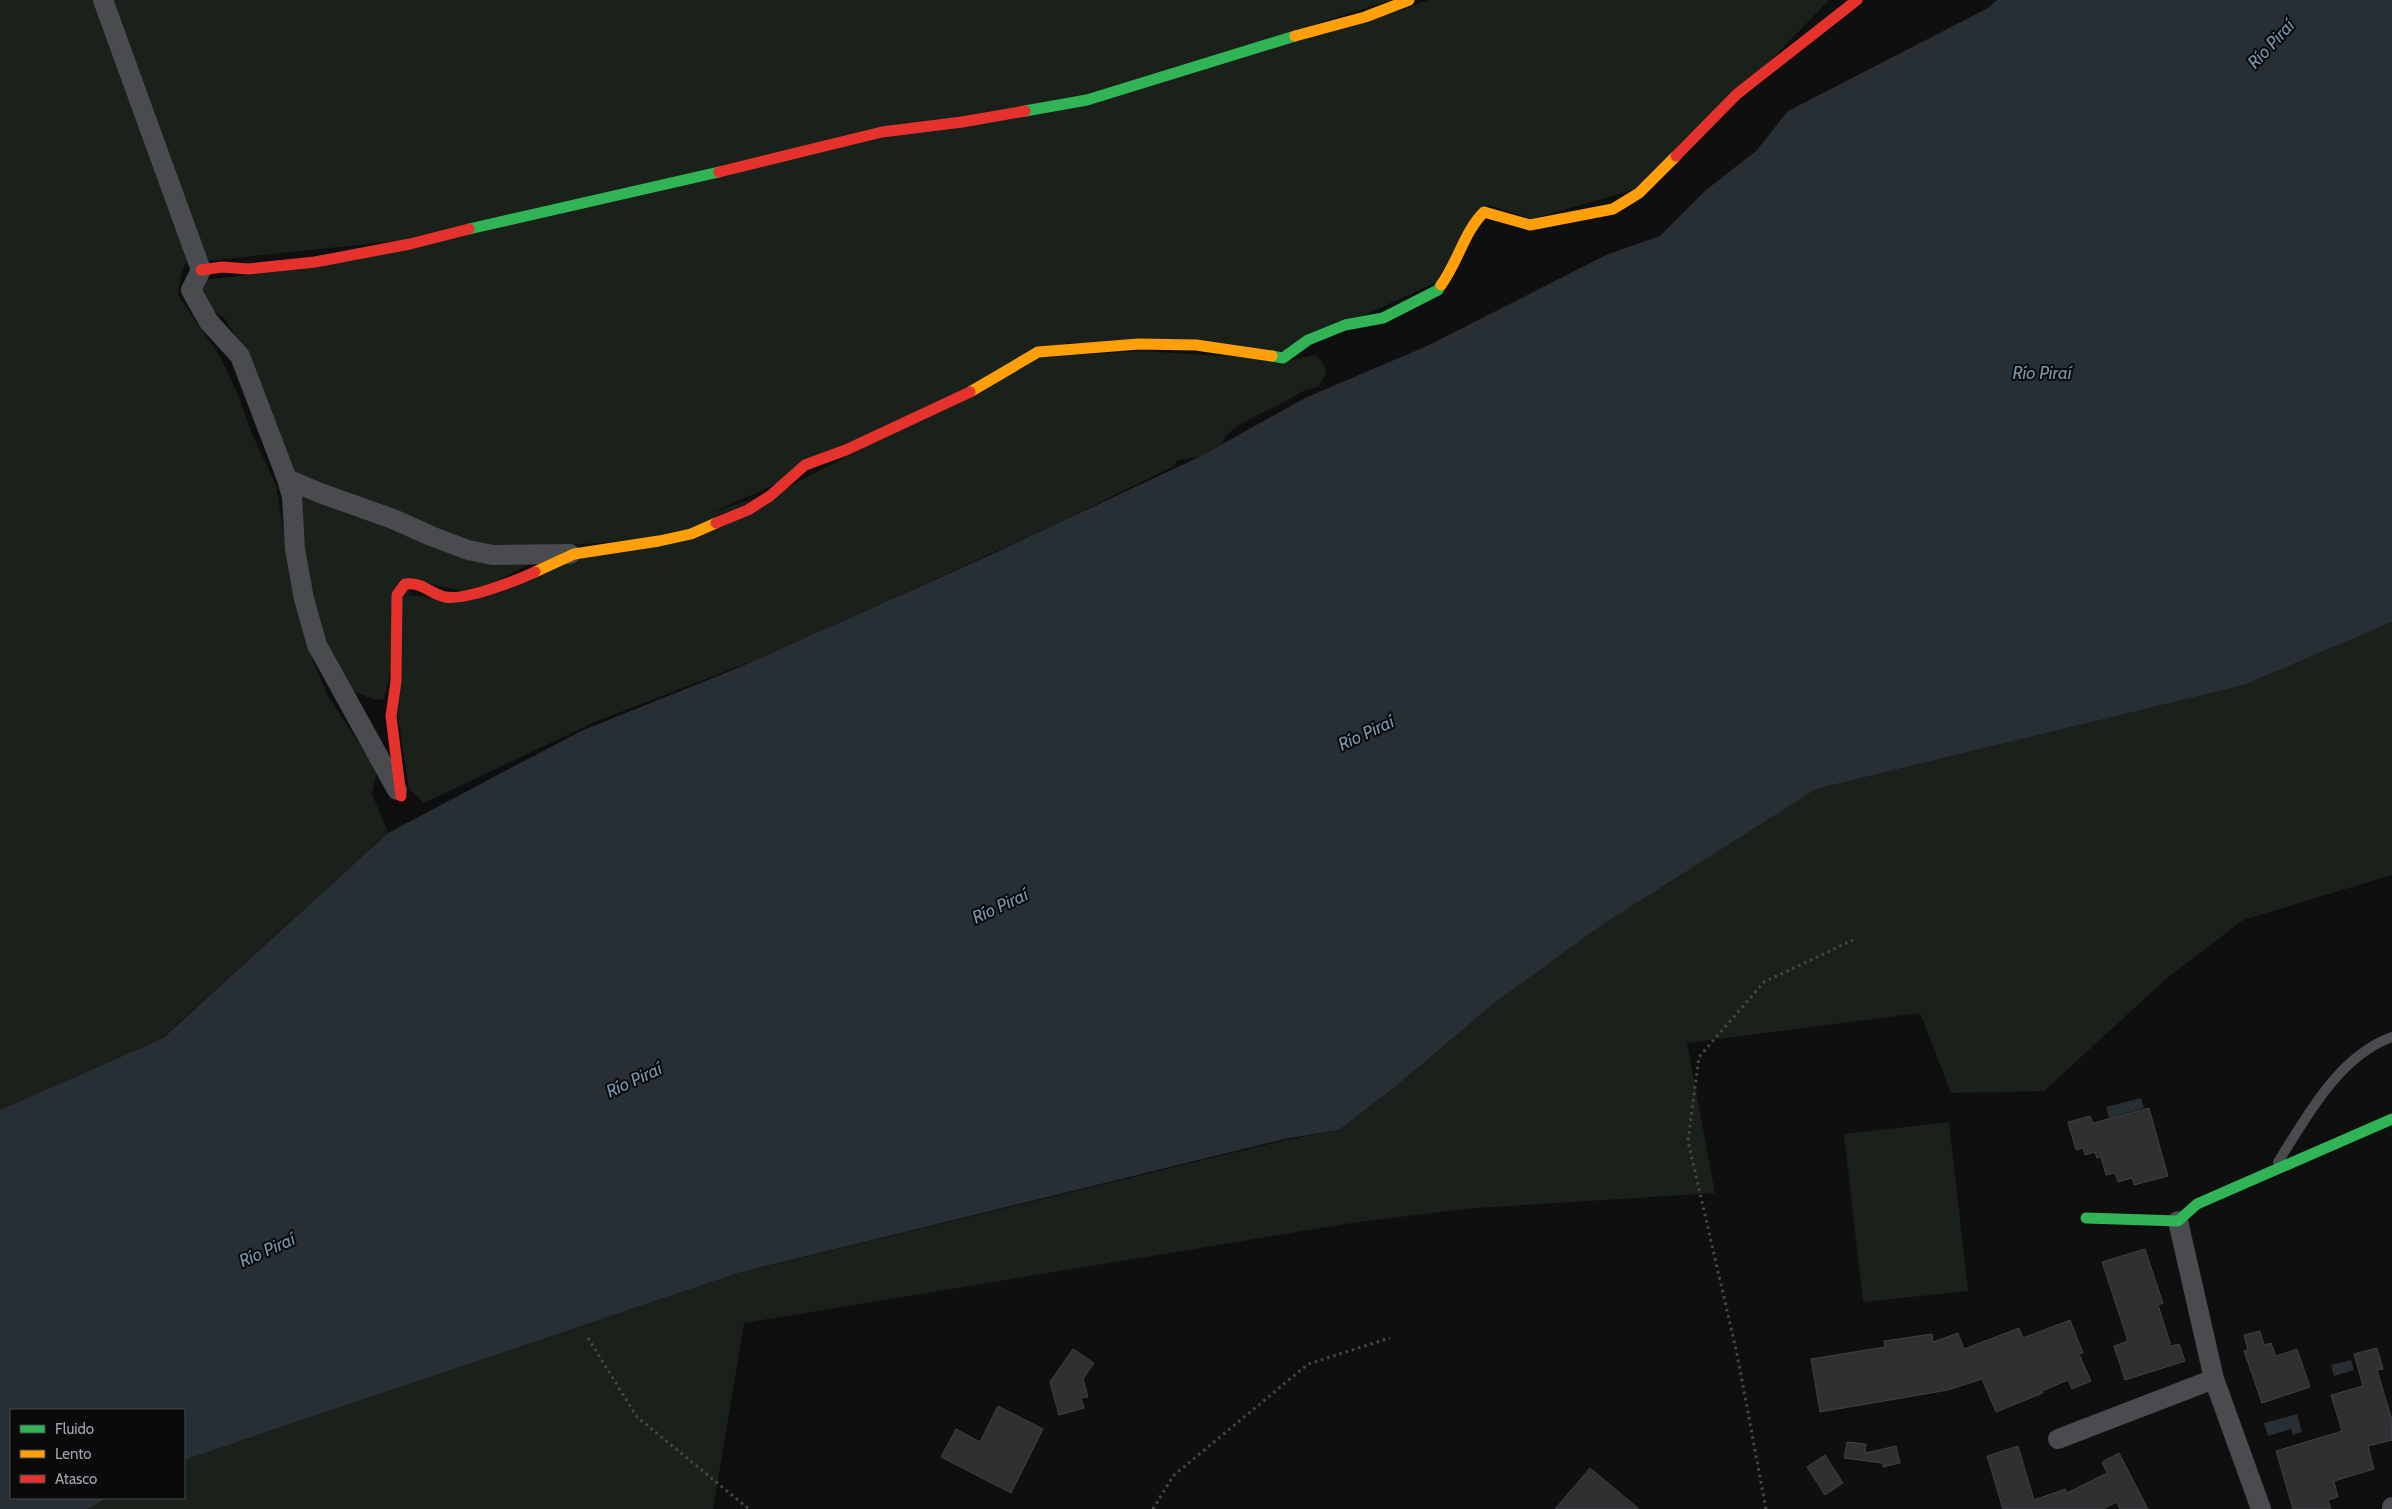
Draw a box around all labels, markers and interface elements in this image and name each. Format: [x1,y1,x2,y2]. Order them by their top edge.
water label: Río Piraí [2243,14,2300,73]
water label: Río Piraí [2012,362,2073,384]
water label: Río Piraí [1335,710,1399,755]
water label: Río Piraí [969,883,1033,928]
water label: Río Piraí [603,1057,667,1102]
water label: Río Piraí [235,1227,300,1272]
legend [10,1409,185,1499]
text: Fluido [55,1420,94,1438]
text: Lento [55,1445,92,1463]
text: Atasco [55,1470,97,1488]

